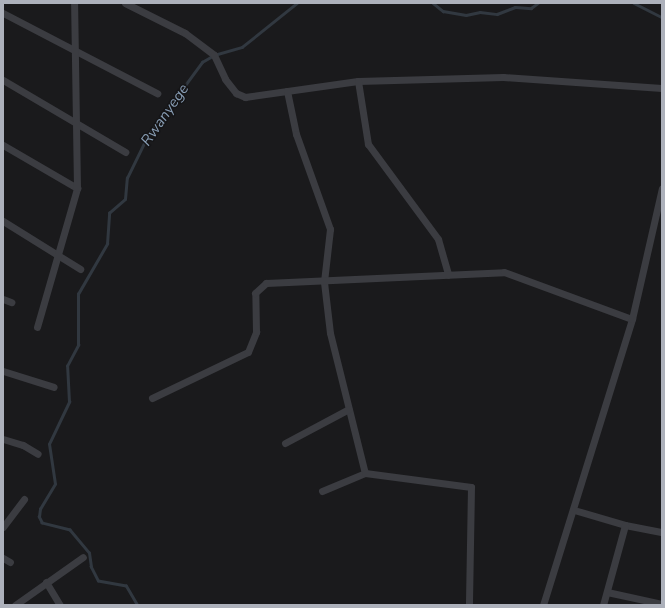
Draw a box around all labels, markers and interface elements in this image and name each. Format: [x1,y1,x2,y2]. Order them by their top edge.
water label: Rwanyege [137,81,193,149]

